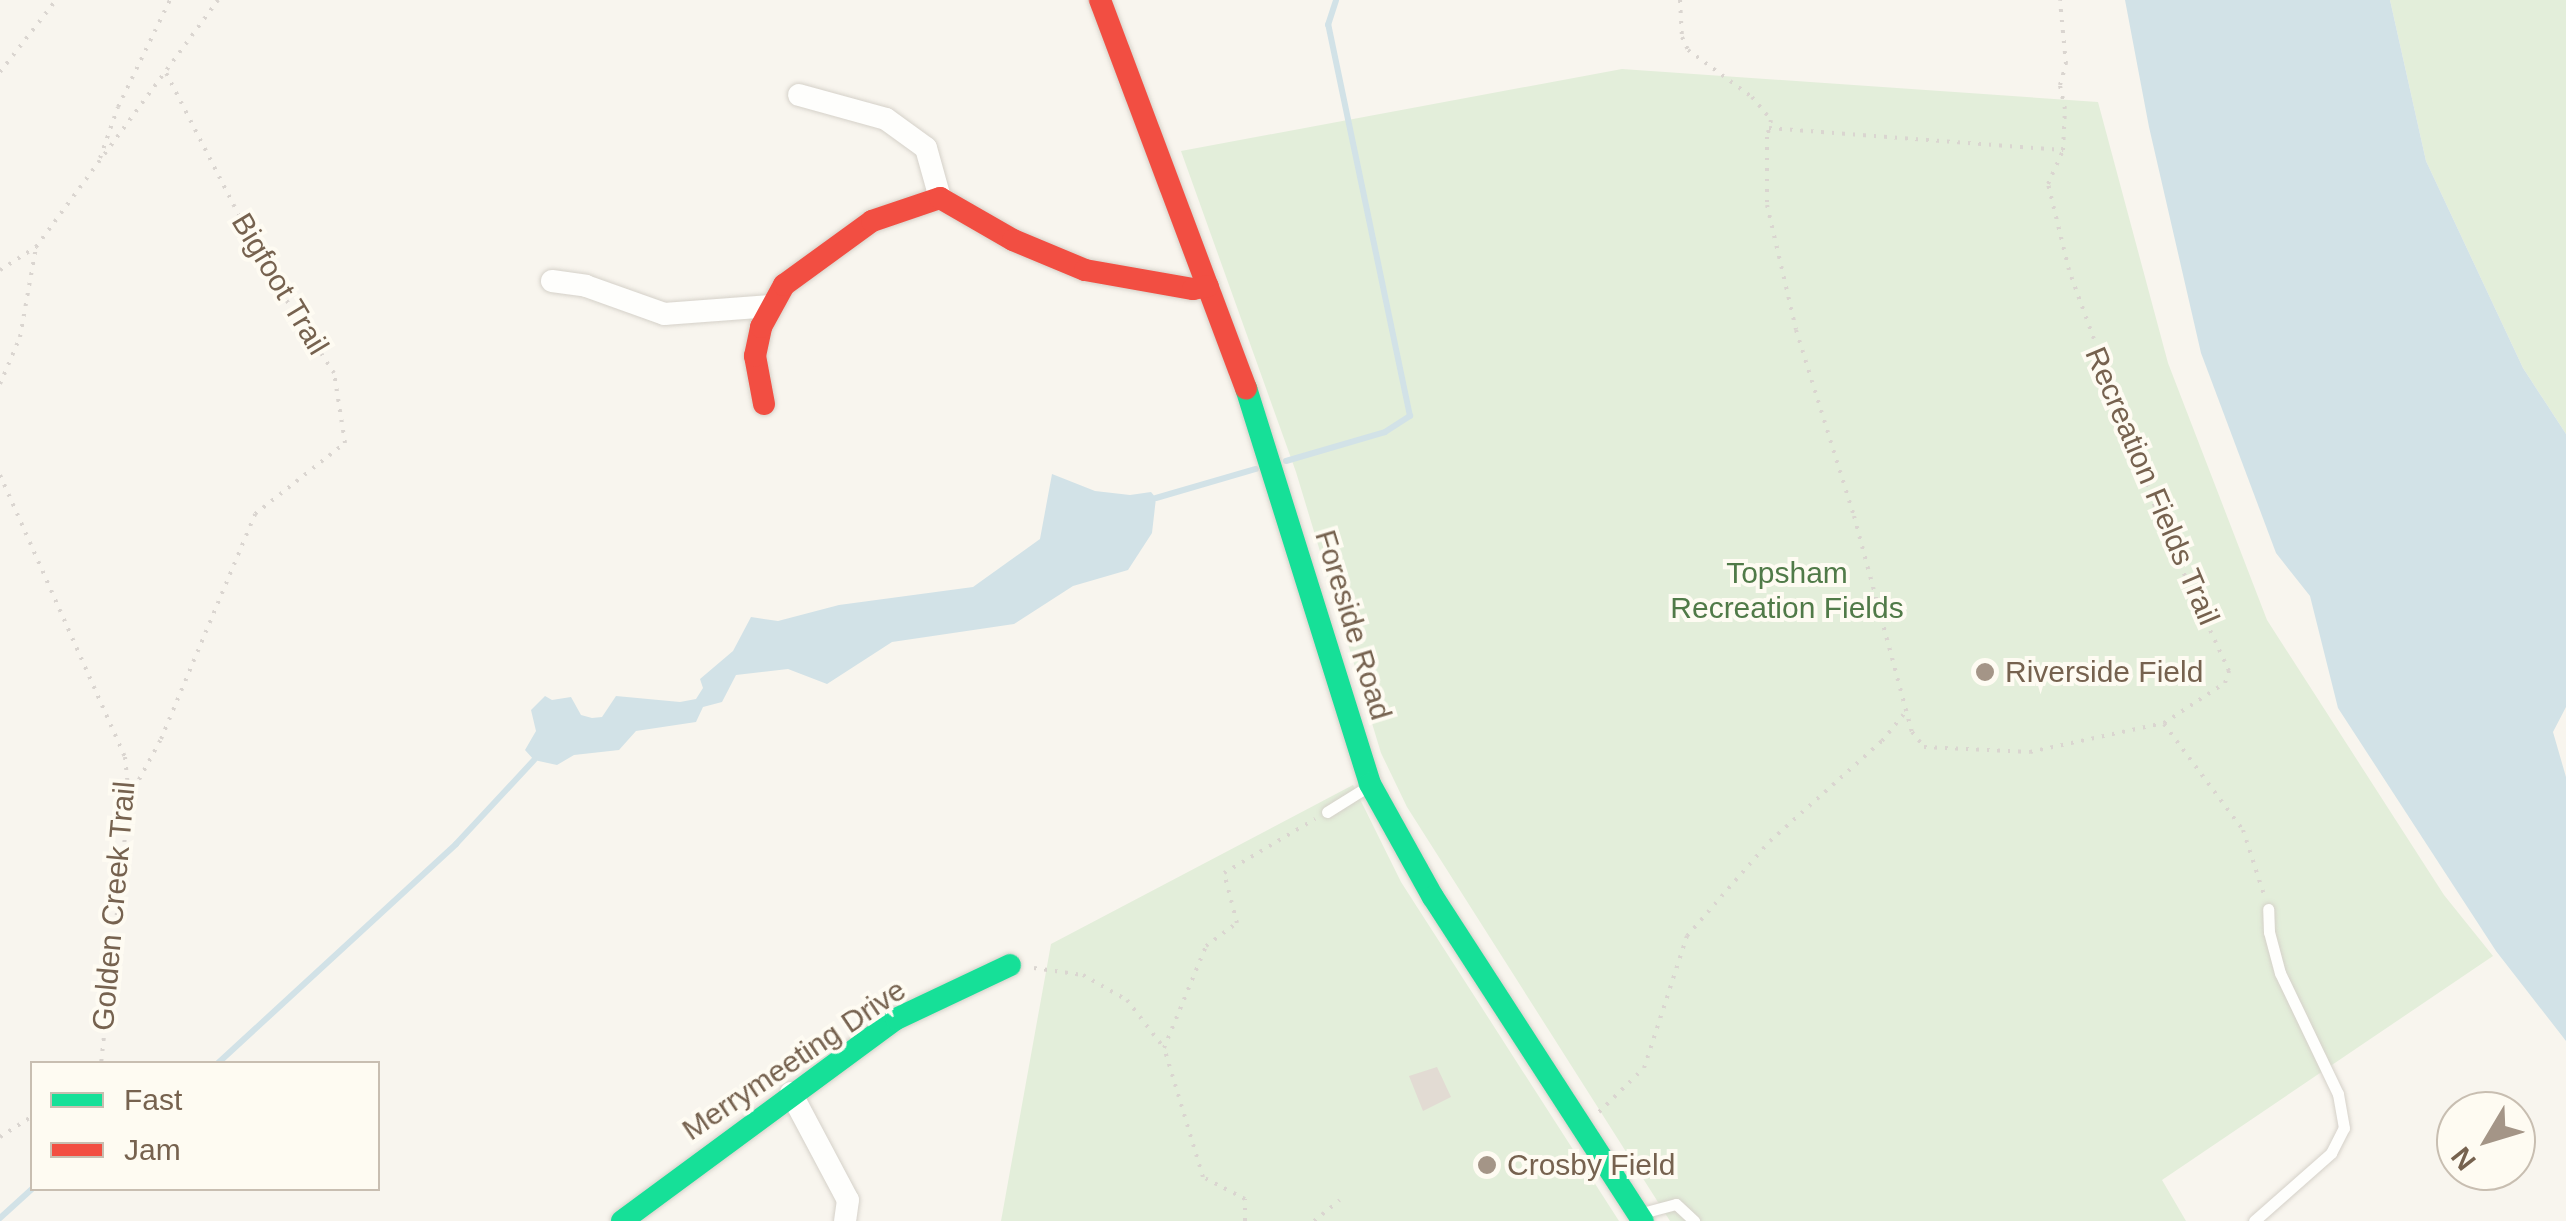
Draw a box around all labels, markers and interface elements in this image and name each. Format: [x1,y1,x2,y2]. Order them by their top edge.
street label: Bigfoot Trail [224,207,336,361]
street label: Recreation Fields Trail [2077,341,2227,631]
street label: Foreside Road [1307,526,1399,724]
park label: Topsham Recreation Fields [1670,555,1904,626]
place label: Riverside Field [2005,654,2203,690]
marker: Riverside Field [1974,661,1996,683]
street label: Golden Creek Trail [85,780,143,1032]
street label: Merrymeeting Drive [675,972,913,1148]
legend [30,1061,380,1191]
text: Fast [124,1083,182,1116]
north arrow [2436,1091,2536,1191]
text: Jam [124,1133,181,1166]
text: N [2445,1141,2482,1176]
place label: Crosby Field [1507,1147,1675,1183]
marker: Crosby Field [1476,1154,1498,1176]

